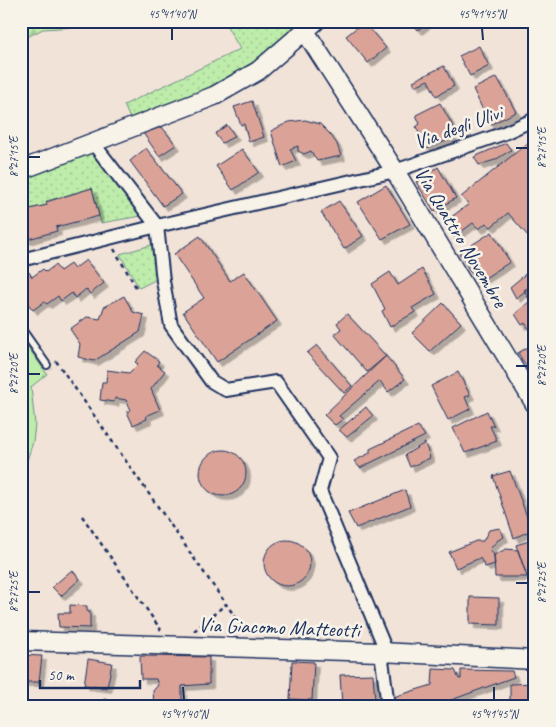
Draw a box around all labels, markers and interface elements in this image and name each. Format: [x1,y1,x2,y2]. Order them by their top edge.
text: 45°41'40"N [148,6,197,22]
text: 45°41'45"N [458,6,507,22]
street label: Via degli Ulivi [410,98,509,155]
text: 8°27'15"E [534,126,550,169]
text: 8°27'15"E [6,135,22,178]
street label: Via Quattro Novembre [409,162,514,313]
text: 8°27'20"E [534,344,550,387]
text: 8°27'20"E [6,352,22,395]
text: 8°27'25"E [534,561,550,604]
text: 8°27'25"E [6,570,22,613]
street label: Via Giacomo Matteotti [198,611,363,643]
scale bar [40,657,140,689]
text: 50 m [48,666,75,685]
text: 45°41'40"N [160,706,209,722]
text: 45°41'45"N [470,706,519,722]

